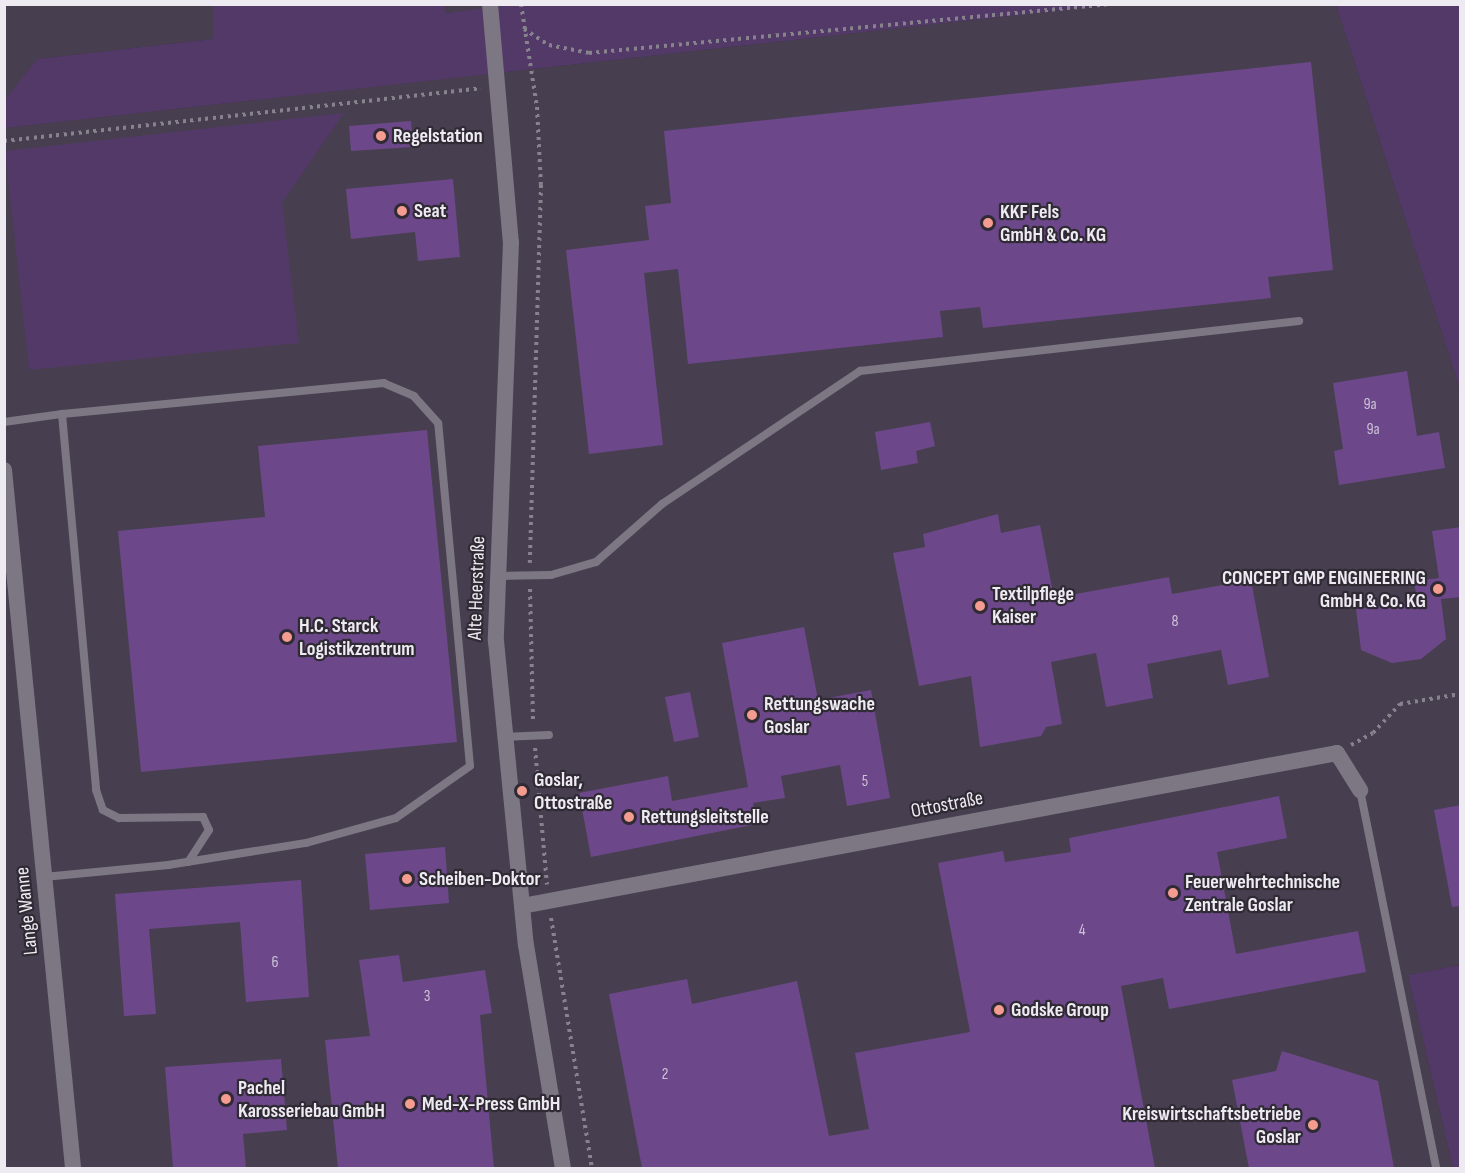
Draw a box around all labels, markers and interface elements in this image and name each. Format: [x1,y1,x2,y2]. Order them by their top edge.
place label: Regelstation [393,124,483,148]
marker: Regelstation [374,129,388,143]
place label: Seat [414,199,446,223]
place label: KKF Fels GmbH & Co. KG [1000,200,1106,247]
marker: Seat [395,204,409,218]
marker: KKF Fels GmbH & Co. KG [981,216,995,230]
house number: 9a [1363,395,1377,415]
house number: 9a [1366,420,1380,440]
street label: Alte Heerstraße [463,536,491,640]
place label: CONCEPT GMP ENGINEERING GmbH & Co. KG [1222,566,1426,613]
place label: Textilpflege Kaiser [992,582,1074,629]
marker: CONCEPT GMP ENGINEERING GmbH & Co. KG [1431,582,1445,596]
marker: Textilpflege Kaiser [973,599,987,613]
house number: 8 [1171,612,1179,632]
place label: H.C. Starck Logistikzentrum [299,614,414,661]
marker: H.C. Starck Logistikzentrum [280,630,294,644]
place label: Rettungswache Goslar [764,692,875,739]
marker: Rettungswache Goslar [745,708,759,722]
place label: Goslar, Ottostraße [534,768,612,815]
house number: 5 [862,772,868,792]
marker: Goslar, Ottostraße [515,784,529,798]
street label: Ottostraße [909,786,985,824]
place label: Rettungsleitstelle [641,805,769,829]
marker: Rettungsleitstelle [622,810,636,824]
street label: Lange Wanne [10,866,44,956]
place label: Scheiben-Doktor [419,867,541,891]
place label: Feuerwehrtechnische Zentrale Goslar [1185,870,1340,917]
marker: Scheiben-Doktor [400,872,414,886]
marker: Feuerwehrtechnische Zentrale Goslar [1166,886,1180,900]
house number: 4 [1079,921,1085,941]
house number: 6 [271,953,279,973]
house number: 3 [424,987,430,1007]
place label: Godske Group [1011,998,1109,1022]
marker: Godske Group [992,1003,1006,1017]
house number: 2 [662,1065,668,1085]
place label: Pachel Karosseriebau GmbH [238,1076,385,1123]
marker: Pachel Karosseriebau GmbH [219,1092,233,1106]
place label: Med-X-Press GmbH [422,1092,560,1116]
marker: Med-X-Press GmbH [403,1097,417,1111]
place label: Kreiswirtschaftsbetriebe Goslar [1122,1102,1301,1149]
marker: Kreiswirtschaftsbetriebe Goslar [1306,1118,1320,1132]

